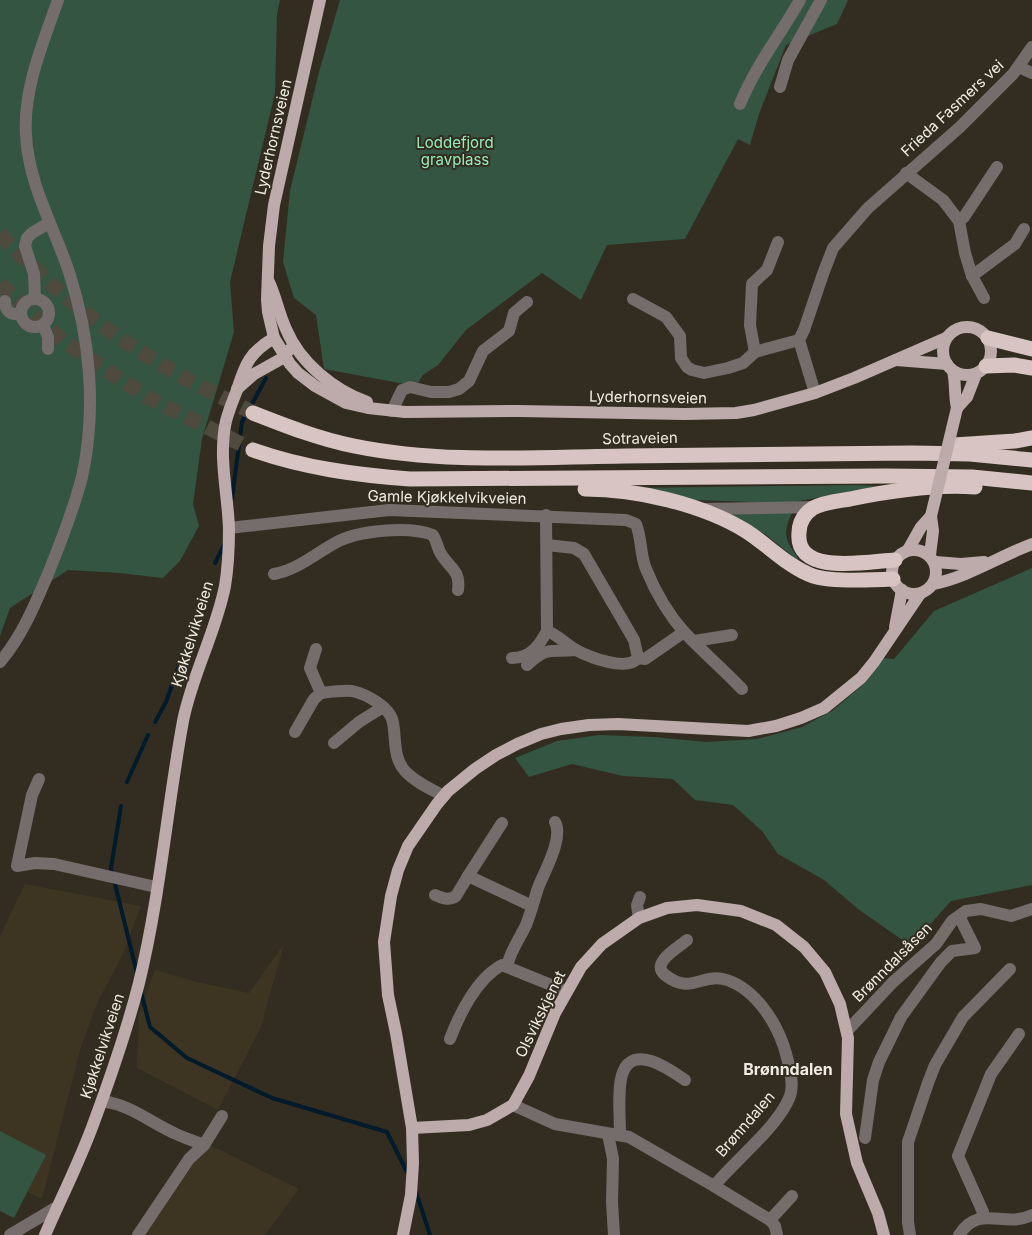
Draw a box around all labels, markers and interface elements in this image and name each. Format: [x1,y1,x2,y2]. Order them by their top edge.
street label: Frieda Fasmers vei [897,56,1007,160]
street label: Lyderhornsveien [250,77,296,197]
park label: Loddefjord gravplass [416,133,494,169]
street label: Lyderhornsveien [589,386,707,408]
street label: Sotraveien [602,428,678,448]
street label: Gamle Kjøkkelvikveien [367,486,527,508]
street label: Kjøkkelvikveien [167,579,217,689]
street label: Brønndalsåsen [848,918,936,1006]
street label: Olsvikskjenet [511,967,569,1061]
street label: Kjøkkelvikveien [76,991,128,1101]
district label: Brønndalen [743,1059,833,1079]
street label: Brønndalen [711,1087,779,1161]

